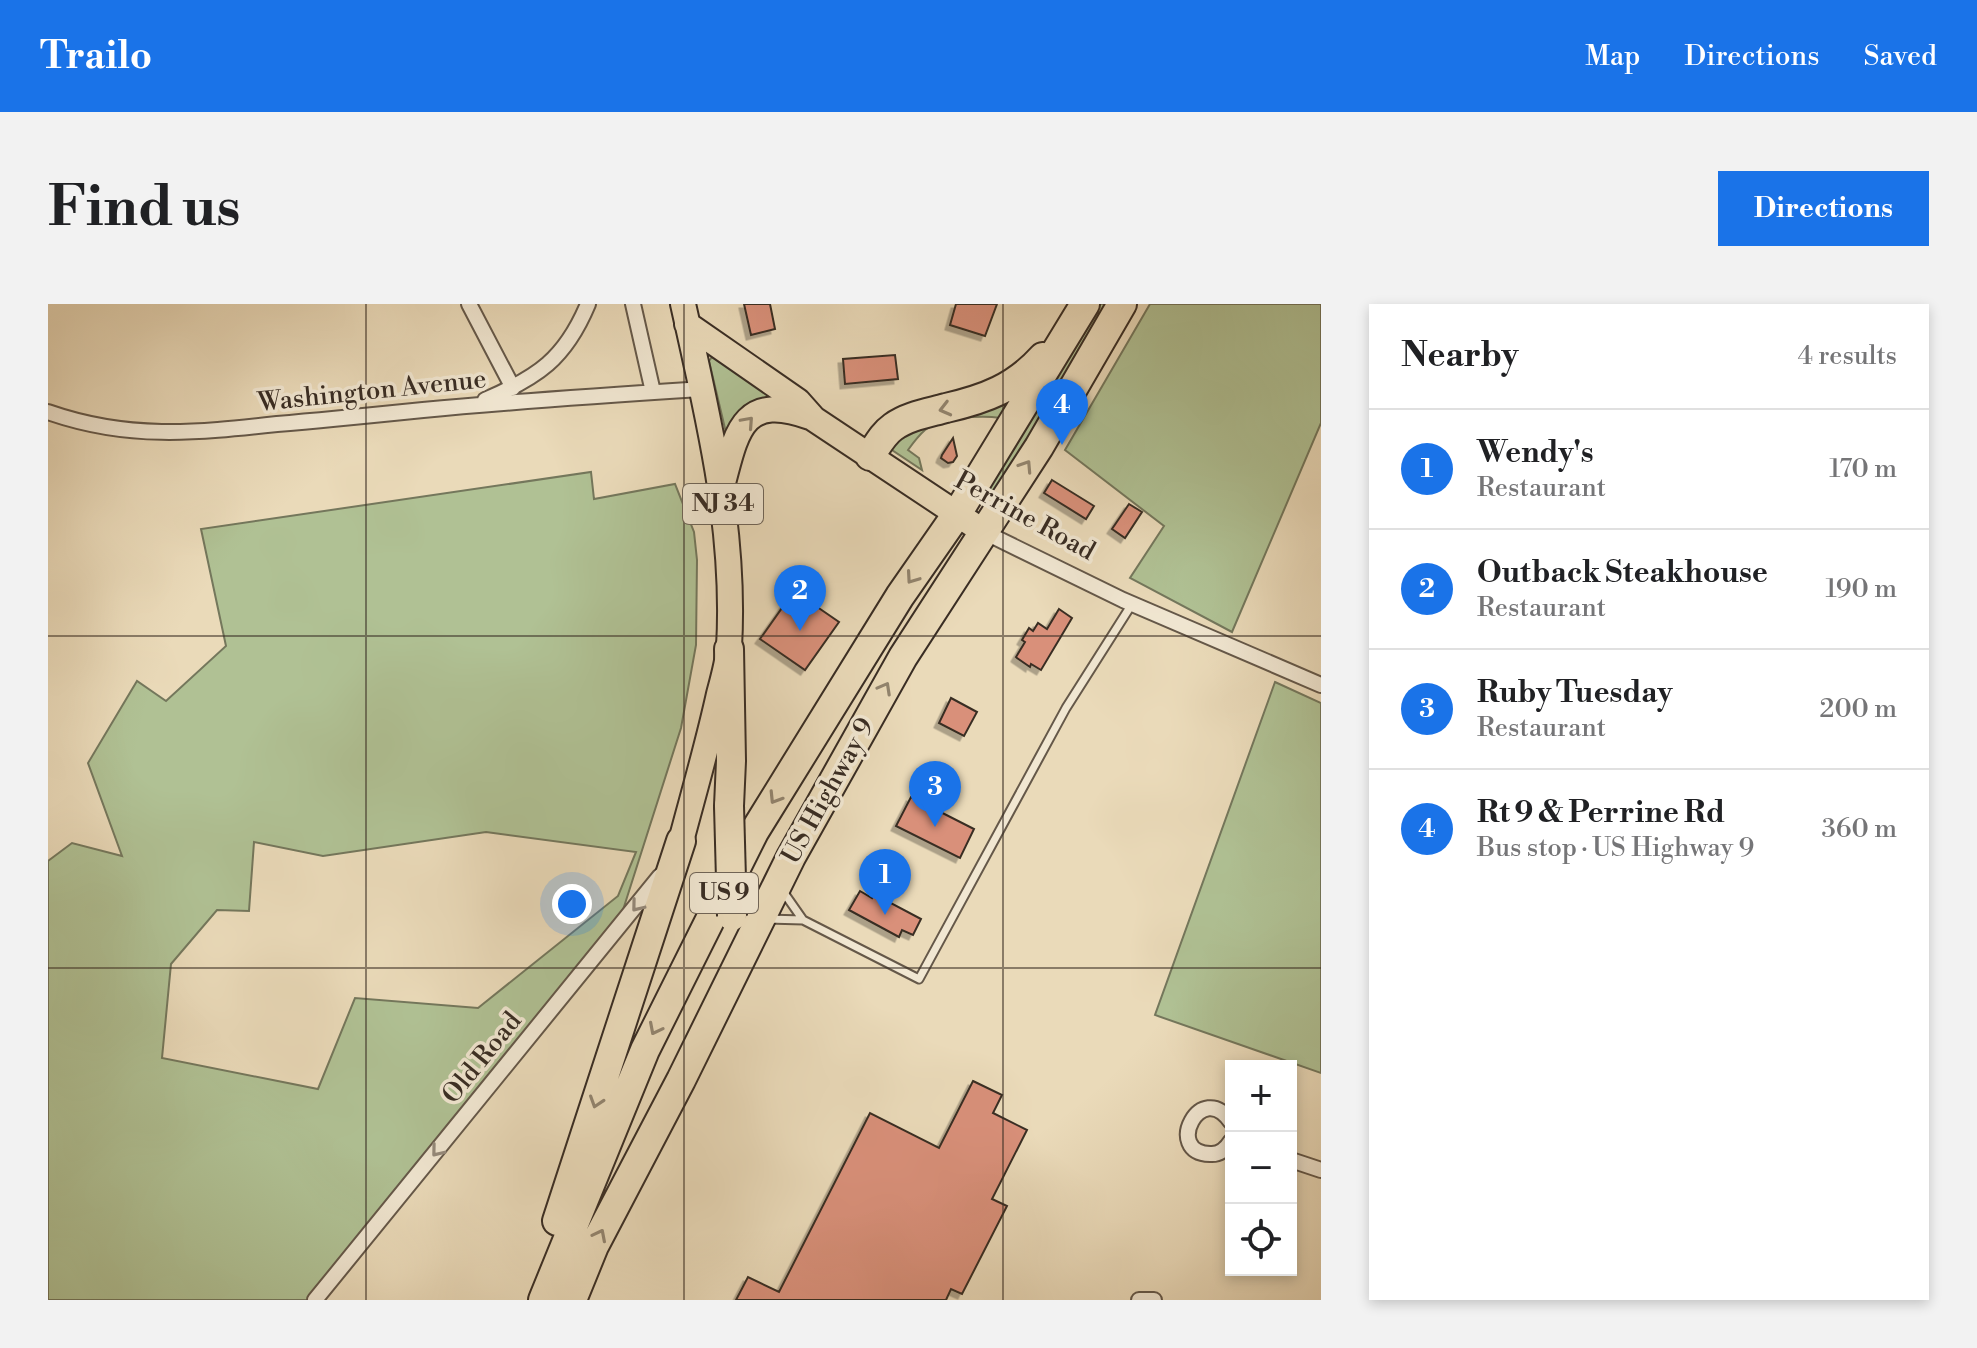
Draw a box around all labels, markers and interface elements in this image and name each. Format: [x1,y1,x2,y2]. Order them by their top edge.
text: Trailo [40,33,152,80]
text: Map [1585,39,1640,74]
text: Directions [1684,39,1819,74]
text: Saved [1863,39,1937,74]
button: Directions [1718,171,1929,246]
text: Find us [48,173,241,243]
text: Nearby [1401,335,1519,377]
text: 4 results [1798,340,1897,372]
street label: Washington Avenue [255,363,488,419]
pin: 4 [1036,379,1088,445]
one-way arrow [938,399,952,416]
one-way arrow [738,417,753,431]
text: Wendy's [1477,434,1594,472]
text: 1 [1421,453,1433,485]
text: 170 m [1829,453,1897,485]
one-way arrow [1017,460,1032,475]
street label: Perrine Road [949,464,1101,568]
text: Restaurant [1477,472,1606,504]
road number: NJ 34 [683,484,763,524]
text: Outback Steakhouse [1477,554,1768,592]
pin: 2 [774,565,826,631]
one-way arrow [907,569,922,583]
text: 2 [1419,573,1435,605]
text: 190 m [1826,573,1897,605]
text: Restaurant [1477,592,1606,624]
text: Ruby Tuesday [1477,674,1673,712]
one-way arrow [876,682,891,696]
text: 3 [1419,693,1435,725]
text: 200 m [1820,693,1897,725]
street label: US Highway 9 [775,712,881,870]
text: Restaurant [1477,712,1606,744]
pin: 3 [909,761,961,827]
one-way arrow [769,789,784,804]
text: Rt 9 & Perrine Rd [1477,794,1725,832]
text: 4 [1418,813,1436,845]
text: 360 m [1822,813,1897,845]
text: Bus stop · US Highway 9 [1477,832,1754,864]
pin: 1 [859,849,911,915]
road number: US 9 [690,873,758,913]
your location [552,884,592,924]
one-way arrow [633,897,647,912]
street label: Old Road [435,1006,529,1110]
one-way arrow [650,1021,665,1036]
map controls [1225,1060,1297,1276]
button: + [1225,1060,1297,1132]
one-way arrow [589,1095,605,1108]
button: − [1225,1132,1297,1204]
one-way arrow [433,1141,447,1156]
button: locate [1225,1204,1297,1276]
one-way arrow [591,1228,606,1243]

